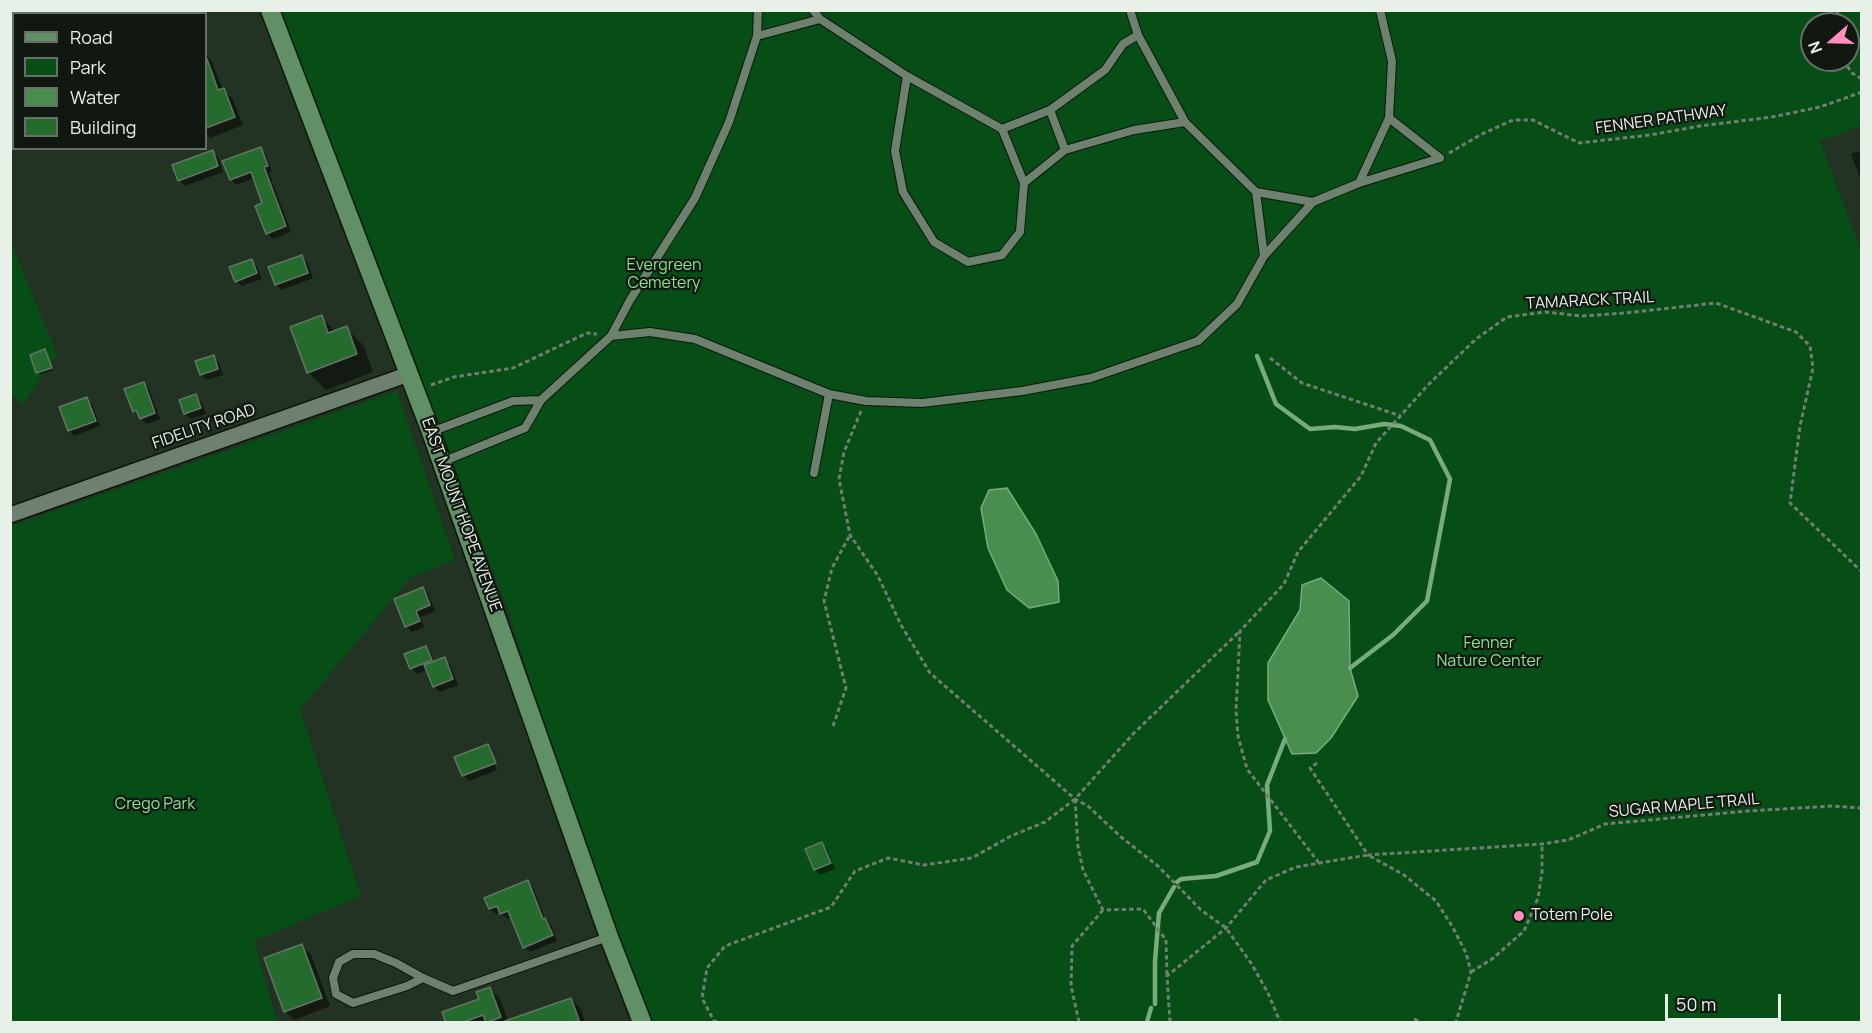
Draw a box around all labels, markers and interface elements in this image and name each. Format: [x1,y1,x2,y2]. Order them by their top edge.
legend [12,12,207,150]
north arrow [1800,12,1860,72]
text: Road [70,25,113,49]
text: N [1803,38,1827,57]
text: Park [70,55,106,79]
text: Water [70,85,120,109]
street label: FENNER PATHWAY [1594,101,1728,139]
text: Building [70,115,136,139]
park label: Evergreen Cemetery [627,256,701,294]
street label: TAMARACK TRAIL [1525,288,1655,314]
street label: FIDELITY ROAD [150,400,258,454]
street label: EAST MOUNT HOPE AVENUE [417,415,505,615]
park label: Fenner Nature Center [1436,634,1542,672]
street label: SUGAR MAPLE TRAIL [1608,790,1760,822]
park label: Crego Park [115,795,195,815]
place label: Totem Pole [1531,906,1613,926]
marker: Totem Pole [1512,909,1526,923]
scale bar [1668,982,1784,1020]
text: 50 m [1676,992,1716,1016]

